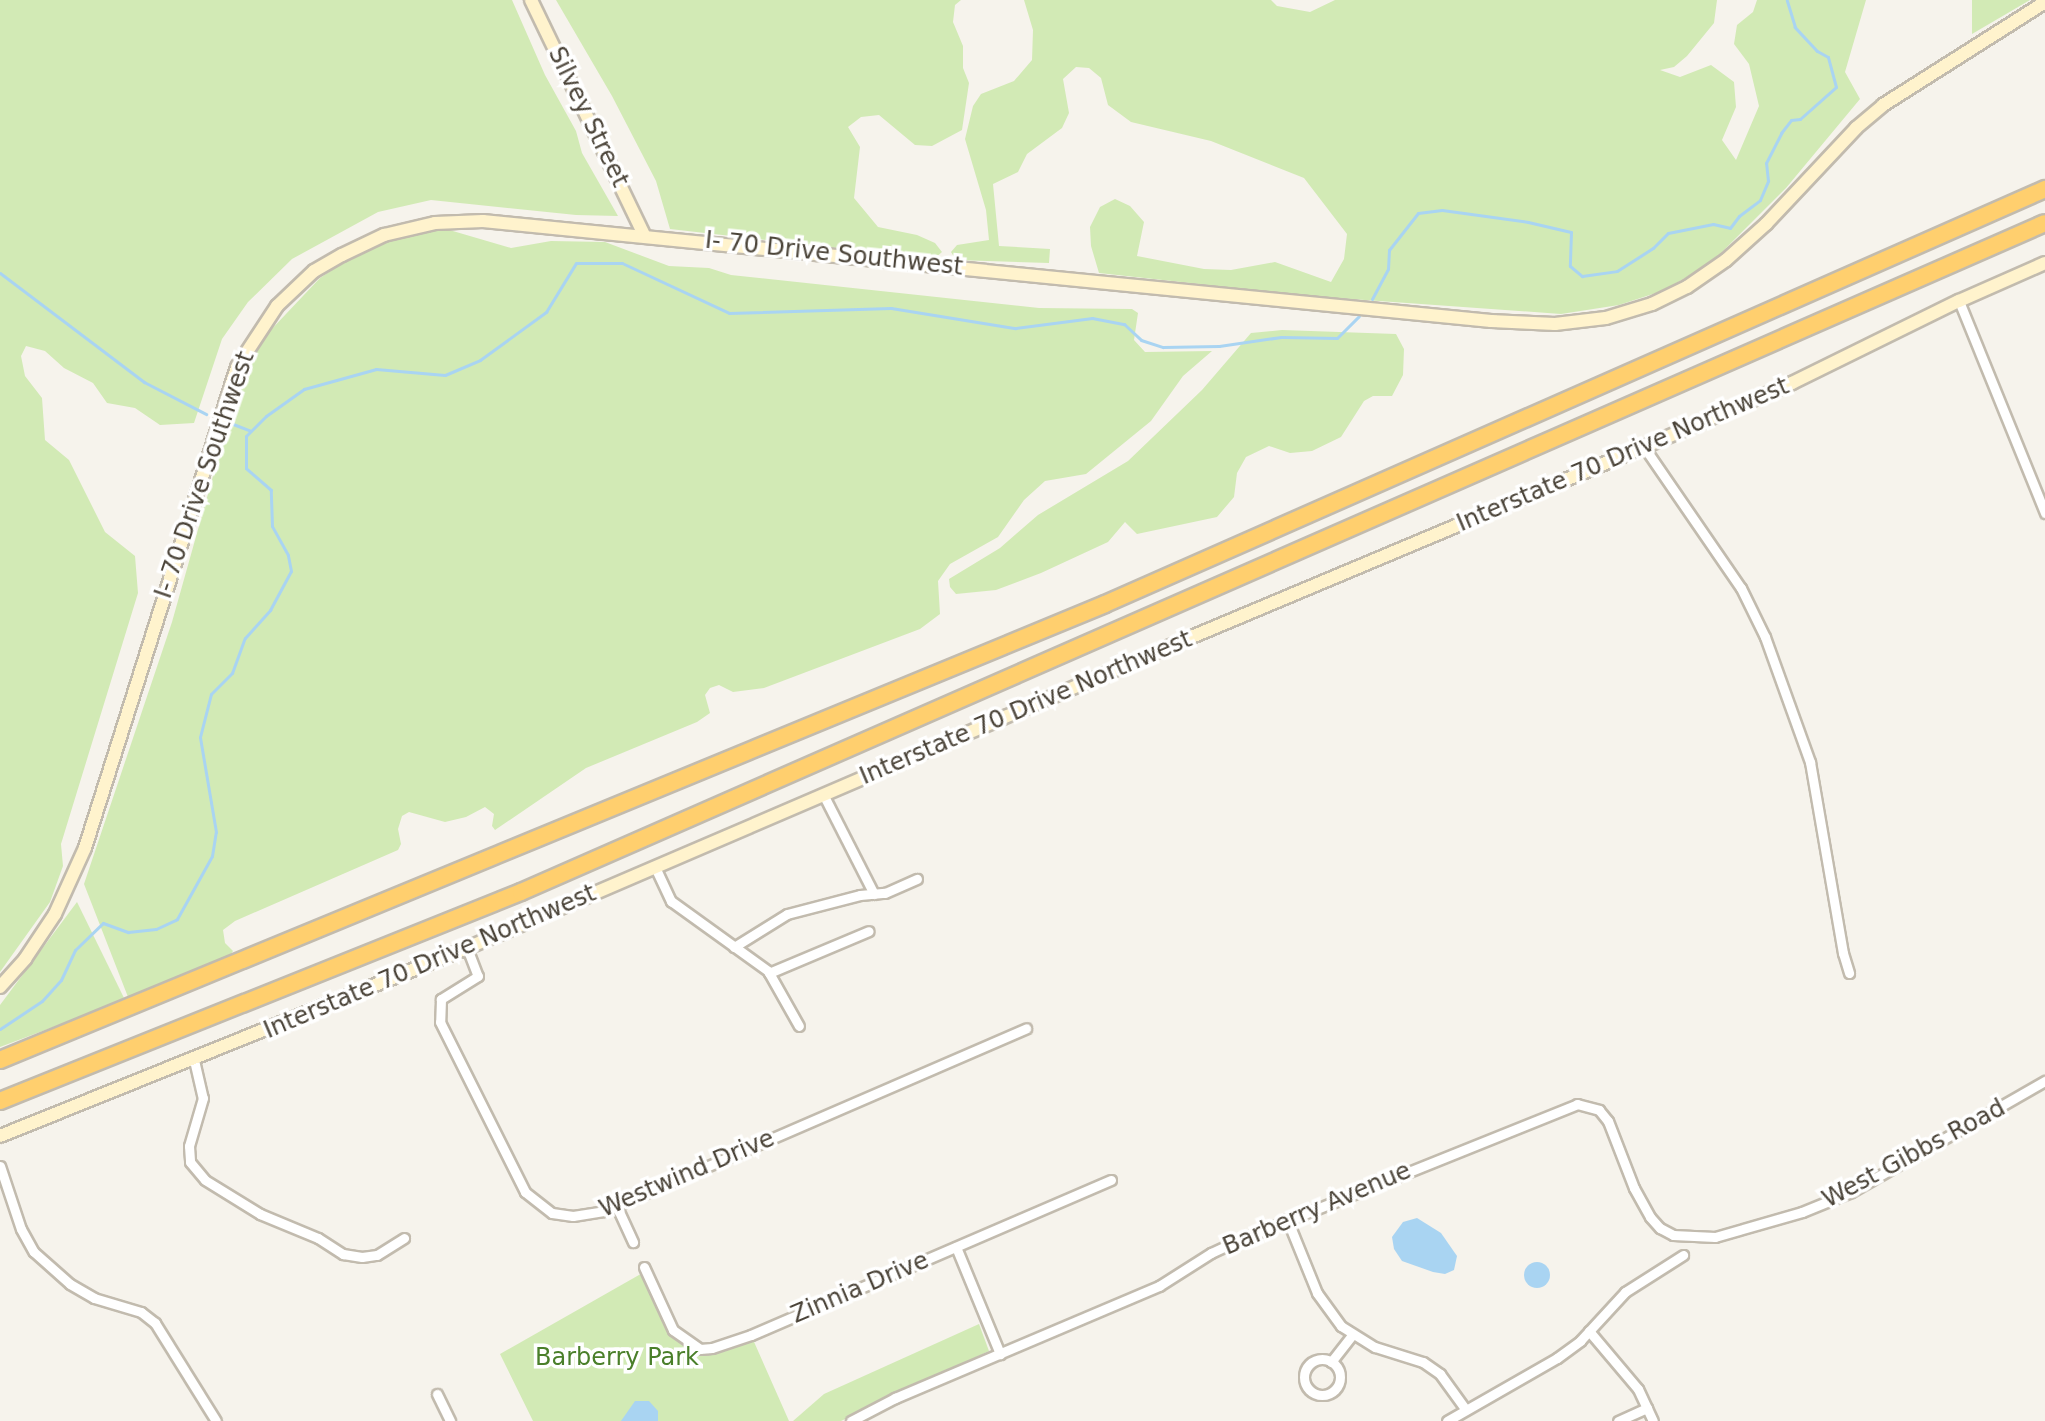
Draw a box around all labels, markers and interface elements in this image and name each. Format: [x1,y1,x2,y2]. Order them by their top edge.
street label: Silvey Street [542,42,634,192]
street label: I- 70 Drive Southwest [704,226,964,282]
street label: I- 70 Drive Southwest [149,348,261,602]
street label: Interstate 70 Drive Northwest [1453,372,1793,538]
street label: Interstate 70 Drive Northwest [856,625,1196,791]
street label: Interstate 70 Drive Northwest [260,879,600,1045]
street label: West Gibbs Road [1818,1094,2010,1214]
street label: Westwind Drive [595,1124,779,1224]
street label: Barberry Avenue [1219,1156,1415,1262]
street label: Zinnia Drive [787,1246,933,1330]
park label: Barberry Park [535,1344,699,1372]

